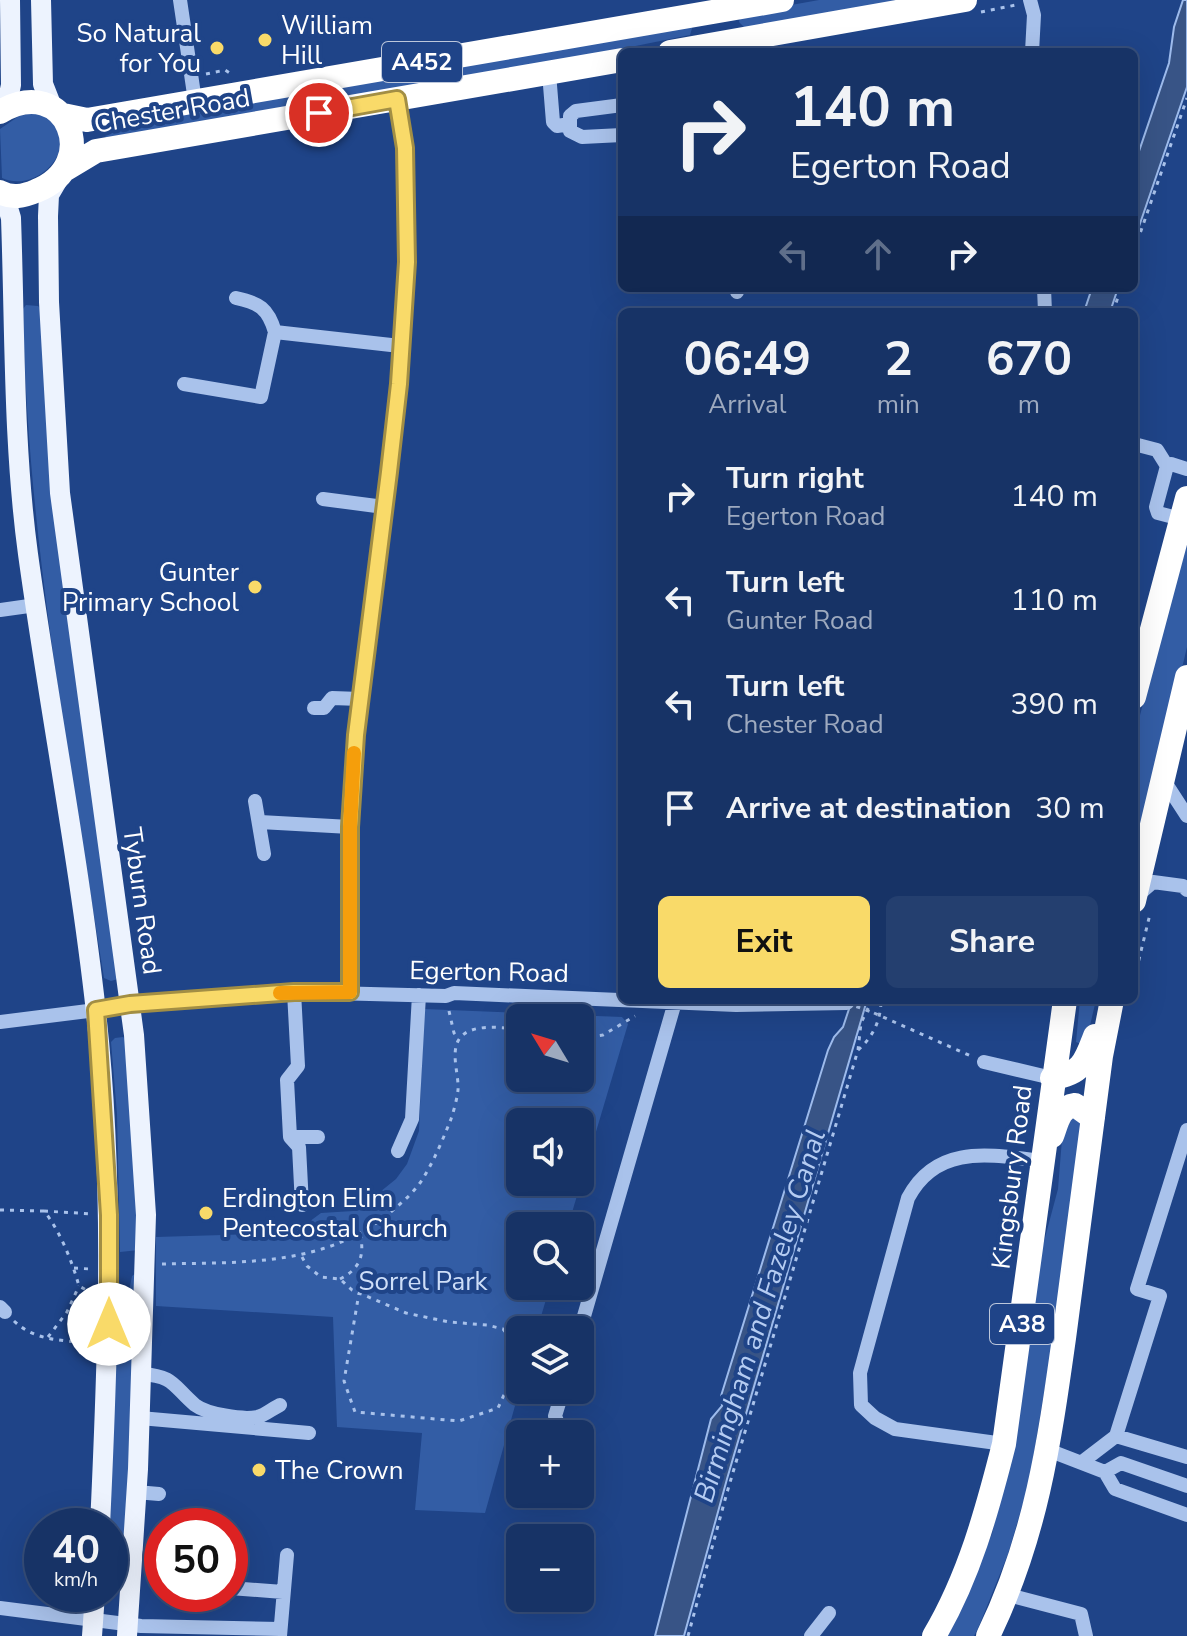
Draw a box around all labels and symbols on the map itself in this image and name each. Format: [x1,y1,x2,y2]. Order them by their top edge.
place label: William Hill [281,8,373,73]
place label: So Natural for You [77,16,201,81]
marker: William Hill [256,31,274,49]
marker: So Natural for You [208,39,226,57]
road number: A452 [382,42,462,82]
pin [285,79,353,147]
street label: Chester Road [91,80,253,142]
place label: Gunter Primary School [62,555,240,620]
marker: Gunter Primary School [246,578,264,596]
street label: Tyburn Road [114,825,170,977]
street label: Egerton Road [409,953,569,991]
north arrow [506,1004,594,1092]
street label: Kingsbury Road [983,1083,1041,1271]
water label: Birmingham and Fazeley Canal [685,1125,835,1507]
place label: Erdington Elim Pentecostal Church [222,1181,448,1246]
marker: Erdington Elim Pentecostal Church [197,1204,215,1222]
park label: Sorrel Park [358,1264,489,1299]
position arrow [67,1282,151,1366]
road number: A38 [990,1304,1054,1344]
place label: The Crown [275,1453,403,1488]
marker: The Crown [250,1461,268,1479]
speed limit sign: 50 [144,1508,248,1612]

